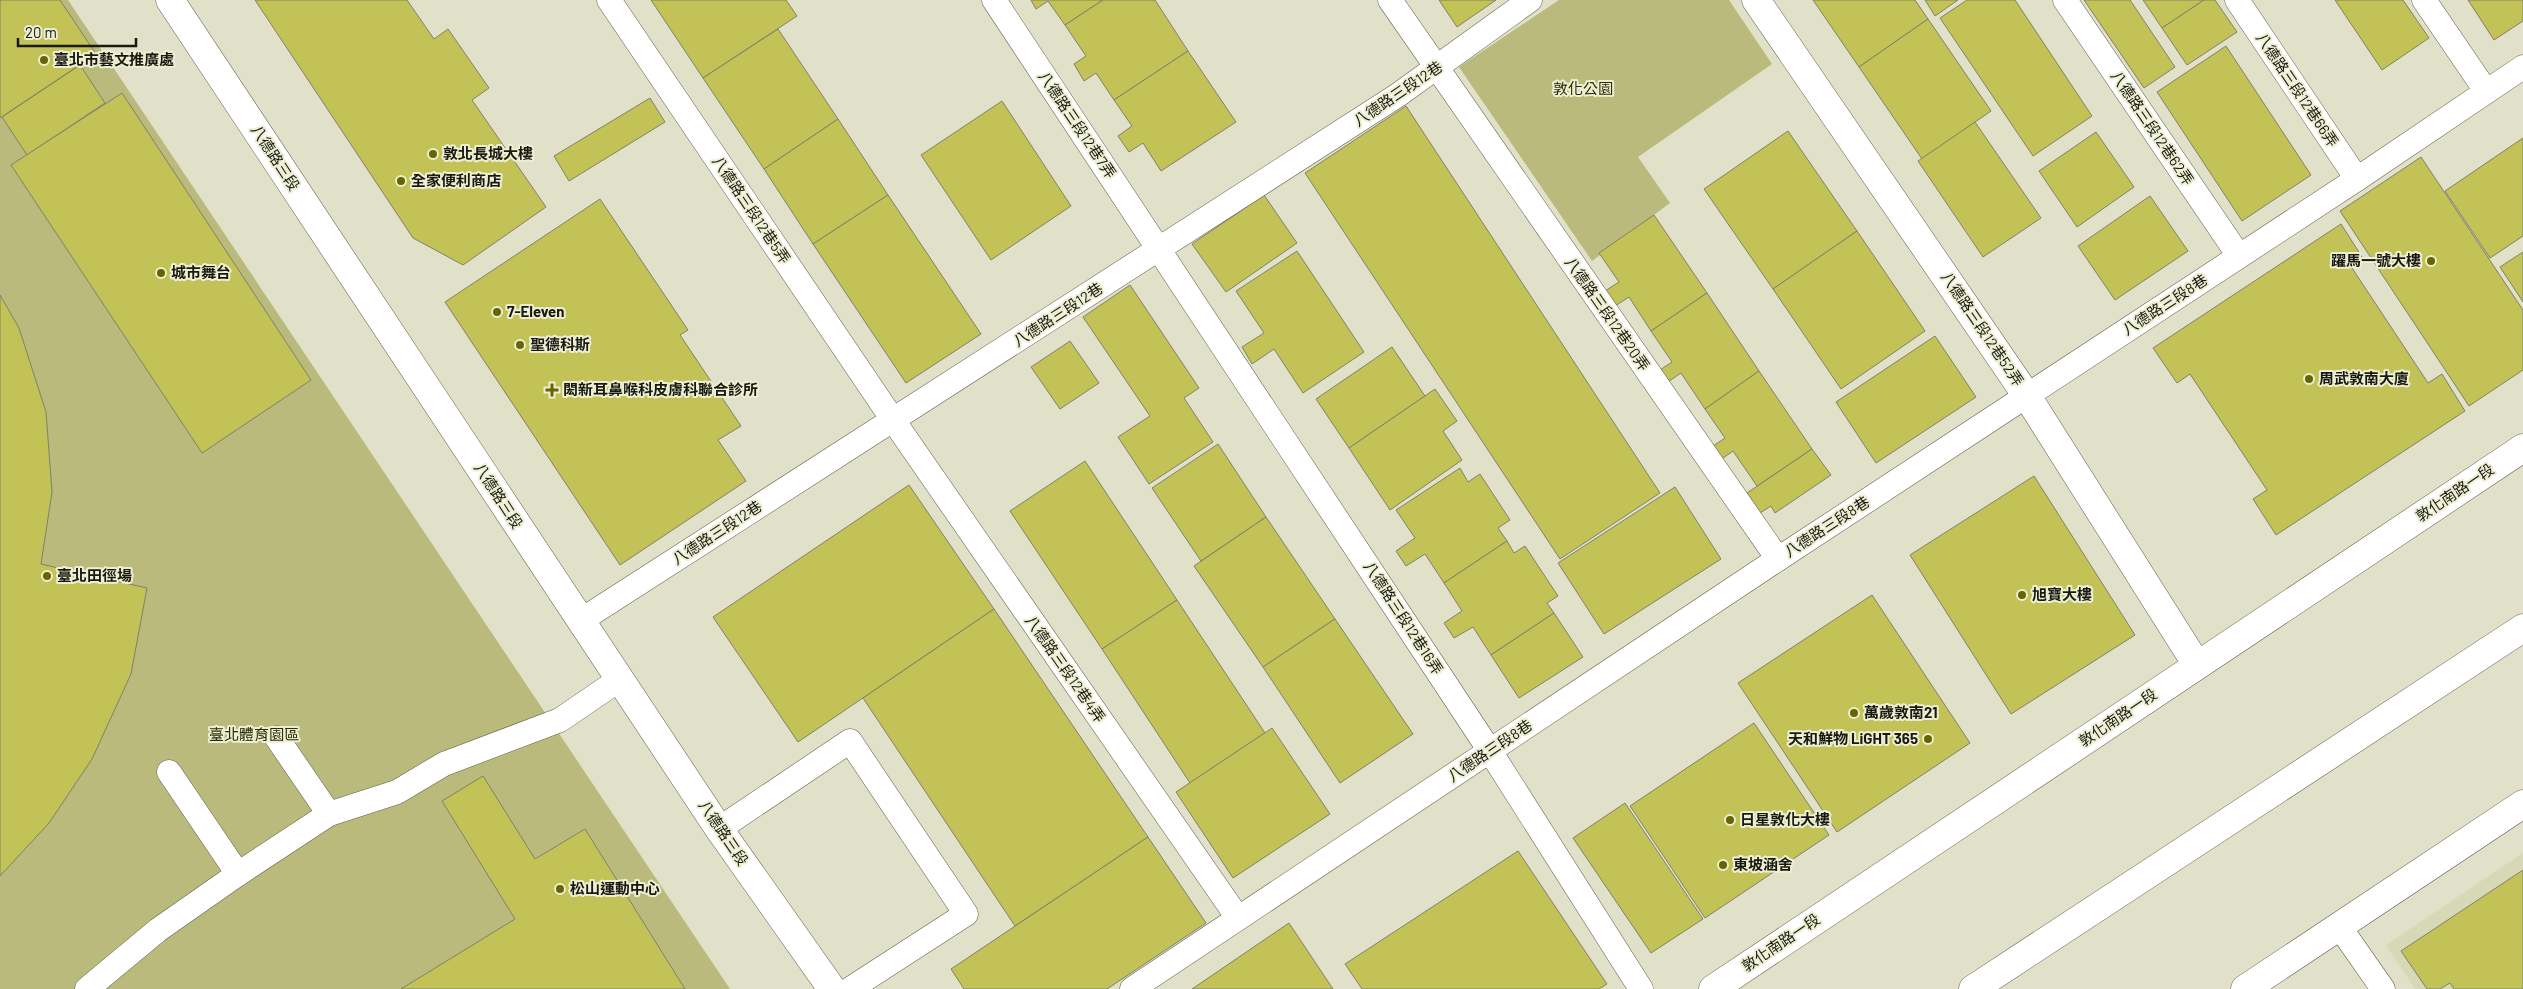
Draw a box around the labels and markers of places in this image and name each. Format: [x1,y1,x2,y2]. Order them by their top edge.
place label: 臺北市藝文推廣處 [54,50,174,68]
marker: 臺北市藝文推廣處 [38,54,50,66]
place label: 敦北長城大樓 [443,144,533,162]
marker: 敦北長城大樓 [427,148,439,160]
place label: 全家便利商店 [411,171,501,189]
marker: 全家便利商店 [395,175,407,187]
place label: 躍馬一號大樓 [2331,251,2421,269]
marker: 躍馬一號大樓 [2425,255,2437,267]
place label: 城市舞台 [171,263,231,281]
marker: 城市舞台 [155,267,167,279]
place label: 7-Eleven [507,302,564,320]
marker: 7-Eleven [491,306,503,318]
place label: 聖德科斯 [530,335,590,353]
marker: 聖德科斯 [514,339,526,351]
place label: 周武敦南大廈 [2319,369,2409,387]
marker: 周武敦南大廈 [2303,373,2315,385]
place label: 閎新耳鼻喉科皮膚科聯合診所 [563,380,758,398]
marker: 閎新耳鼻喉科皮膚科聯合診所 [545,383,559,397]
place label: 臺北田徑場 [57,566,132,584]
marker: 臺北田徑場 [41,570,53,582]
place label: 旭寶大樓 [2032,585,2092,603]
marker: 旭寶大樓 [2016,589,2028,601]
place label: 萬歲敦南21 [1864,703,1938,721]
marker: 萬歲敦南21 [1848,707,1860,719]
place label: 天和鮮物 LiGHT 365 [1788,729,1918,747]
marker: 天和鮮物 LiGHT 365 [1922,733,1934,745]
place label: 日星敦化大樓 [1740,810,1830,828]
marker: 日星敦化大樓 [1724,814,1736,826]
place label: 東坡涵舍 [1733,855,1793,873]
marker: 東坡涵舍 [1717,859,1729,871]
place label: 松山運動中心 [570,879,660,897]
marker: 松山運動中心 [554,883,566,895]

